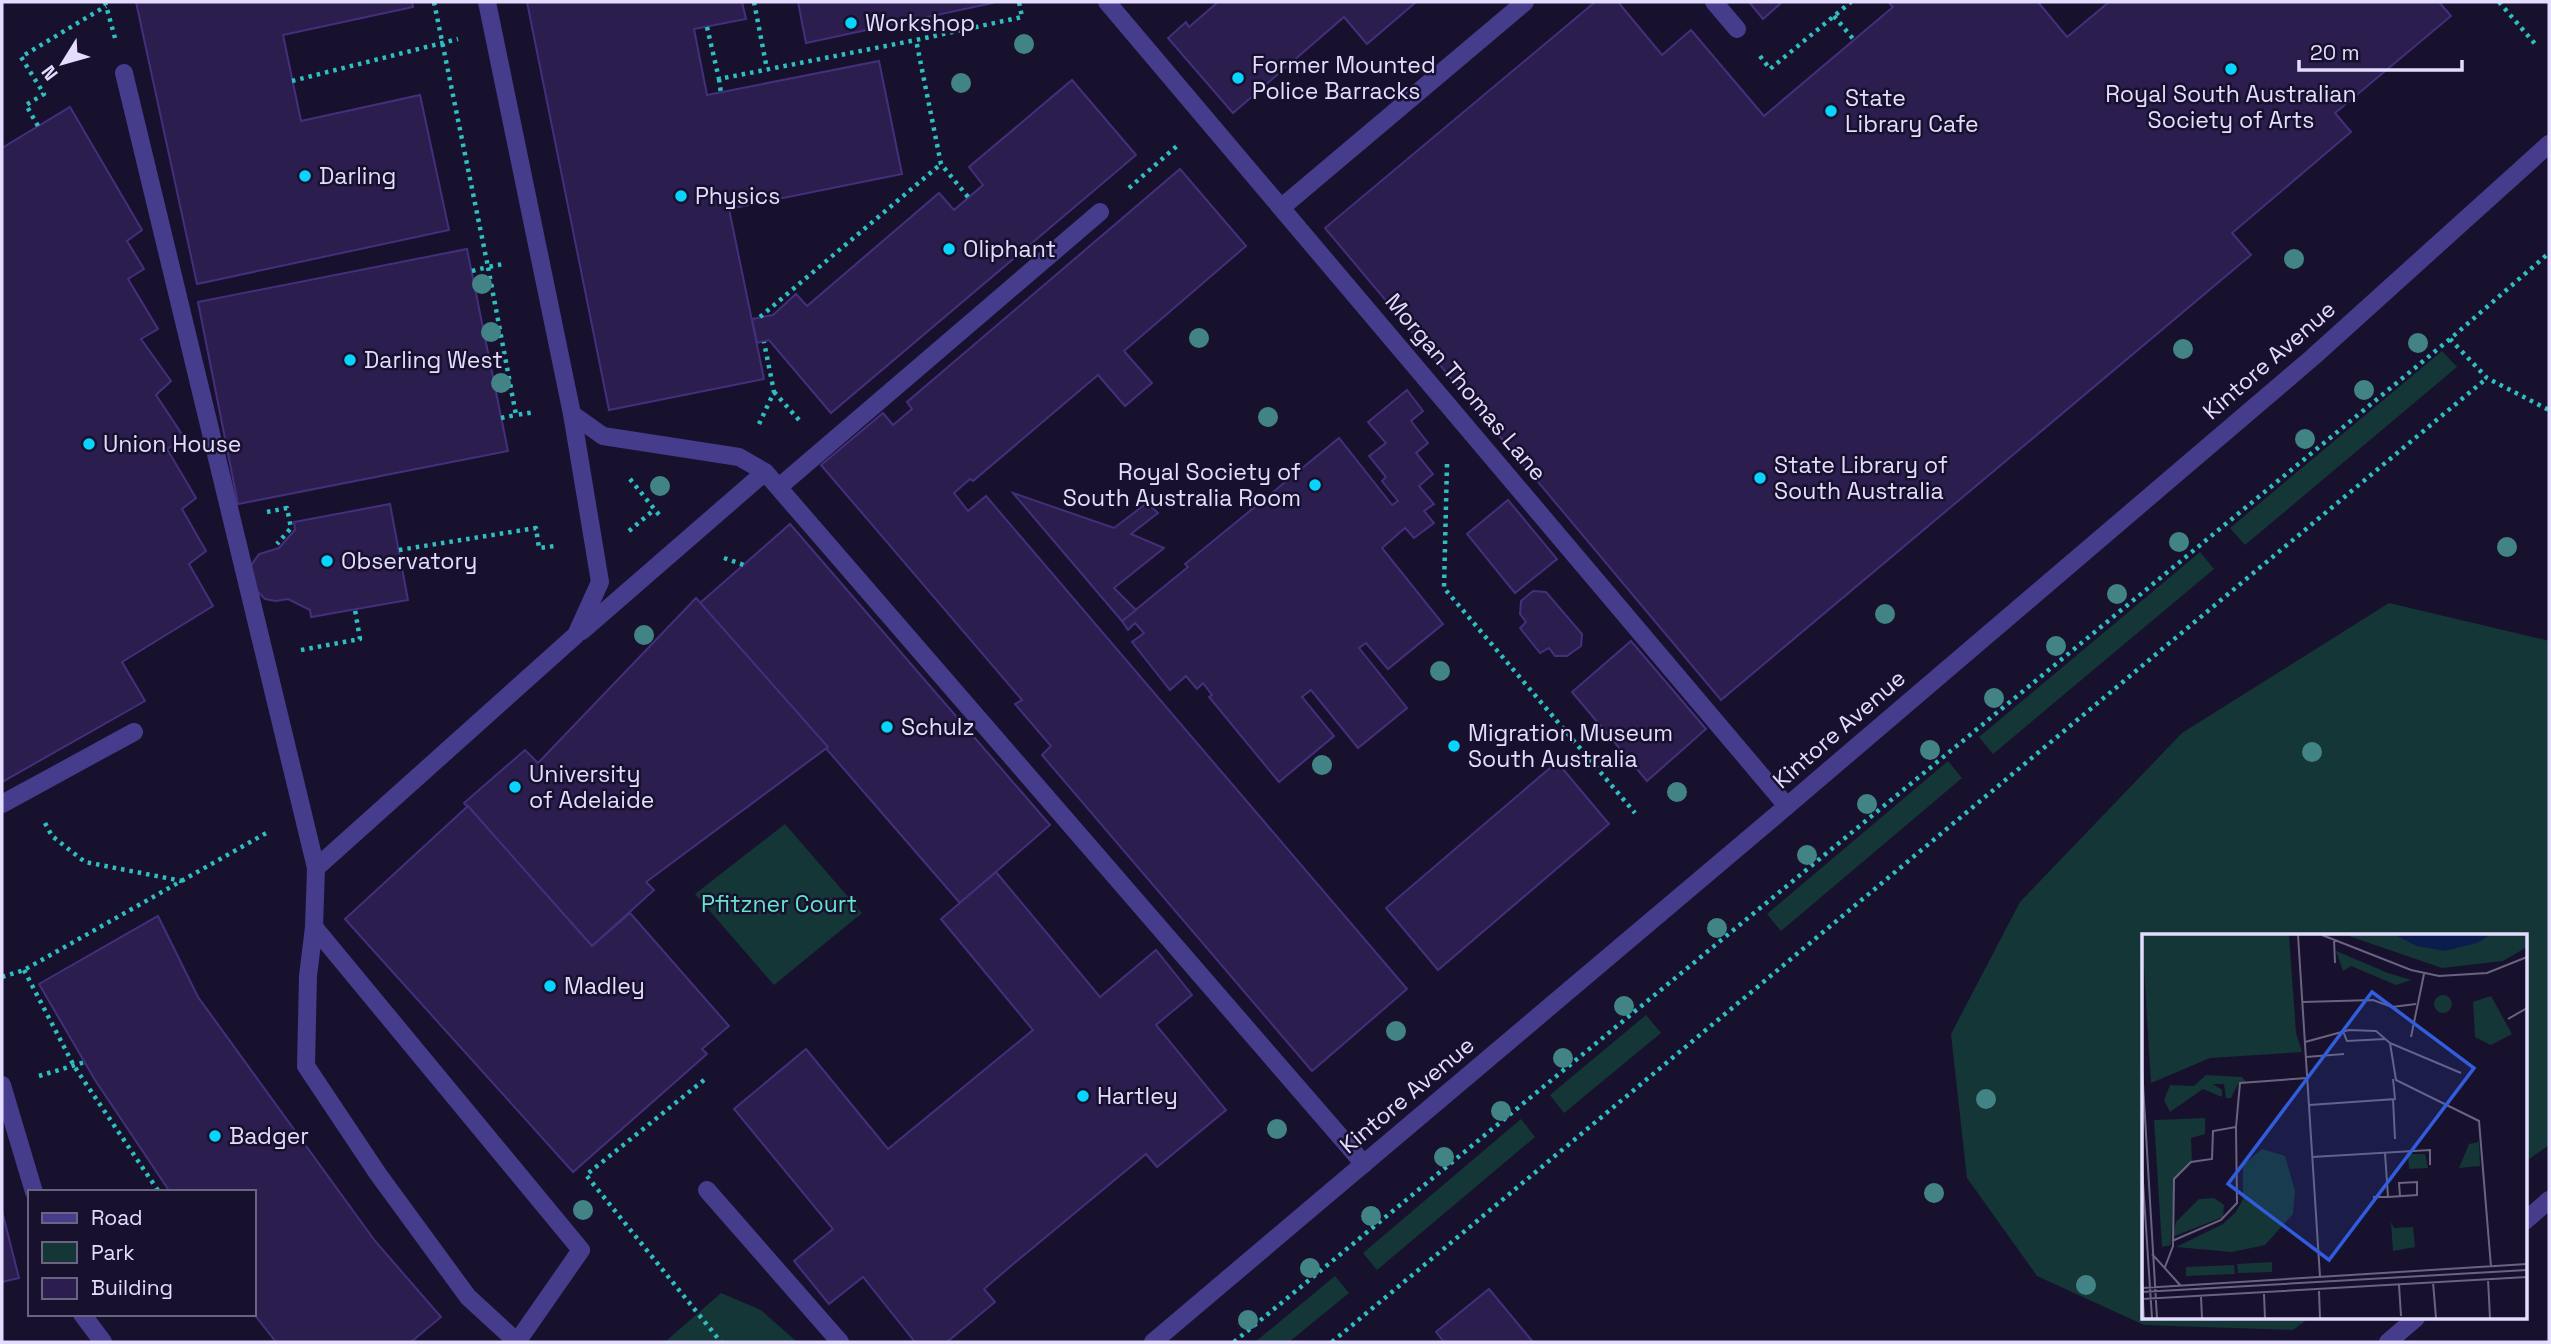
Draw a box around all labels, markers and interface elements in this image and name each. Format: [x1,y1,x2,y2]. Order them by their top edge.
place label: Workshop [865,8,975,38]
marker: Workshop [843,15,859,31]
north arrow [28,28,98,98]
scale bar [2299,28,2462,72]
text: 20 m [2310,39,2360,66]
place label: Former Mounted Police Barracks [1252,50,1436,106]
text: N [36,60,64,86]
marker: Royal South Australian Society of Arts [2223,61,2239,77]
marker: Former Mounted Police Barracks [1230,70,1246,86]
place label: Royal South Australian Society of Arts [2105,79,2357,135]
place label: State Library Cafe [1845,83,1979,139]
marker: State Library Cafe [1823,103,1839,119]
place label: Darling [319,161,396,191]
marker: Darling [297,168,313,184]
place label: Physics [695,181,780,211]
marker: Physics [673,188,689,204]
place label: Oliphant [963,234,1056,264]
marker: Oliphant [941,241,957,257]
street label: Morgan Thomas Lane [1379,287,1553,487]
street label: Kintore Avenue [2196,294,2342,426]
place label: Darling West [364,345,503,375]
marker: Darling West [342,352,358,368]
place label: Union House [103,429,241,459]
marker: Union House [81,436,97,452]
place label: State Library of South Australia [1774,450,1948,506]
place label: Royal Society of South Australia Room [1063,457,1301,513]
marker: State Library of South Australia [1752,470,1768,486]
marker: Royal Society of South Australia Room [1307,477,1323,493]
place label: Observatory [341,546,477,576]
marker: Observatory [319,553,335,569]
street label: Kintore Avenue [1766,663,1912,795]
place label: Schulz [901,712,974,742]
place label: Migration Museum South Australia [1468,718,1673,774]
marker: Schulz [879,719,895,735]
marker: Migration Museum South Australia [1446,738,1462,754]
place label: University of Adelaide [529,759,654,815]
marker: University of Adelaide [507,779,523,795]
park label: Pfitzner Court [701,889,857,919]
inset map [2142,934,2526,1320]
place label: Madley [564,971,645,1001]
marker: Madley [542,978,558,994]
street label: Kintore Avenue [1334,1030,1480,1160]
place label: Hartley [1097,1081,1178,1111]
marker: Hartley [1075,1088,1091,1104]
place label: Badger [229,1121,309,1151]
marker: Badger [207,1128,223,1144]
legend [28,1190,256,1316]
text: Road [91,1204,143,1231]
text: Park [91,1239,135,1266]
text: Building [91,1274,173,1301]

